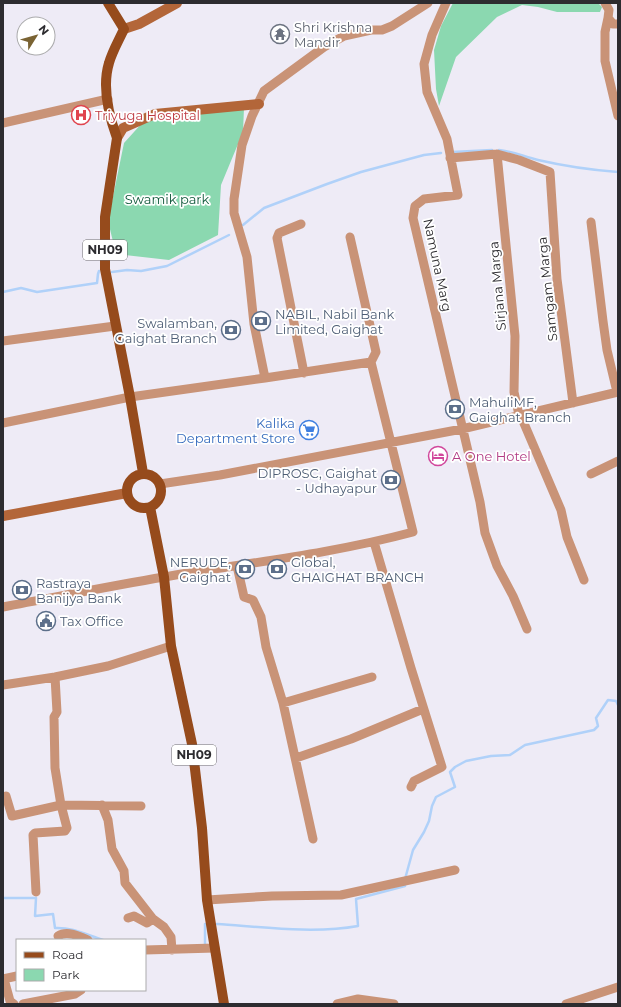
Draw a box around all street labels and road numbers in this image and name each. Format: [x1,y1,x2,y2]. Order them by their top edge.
street label: Namuna Marg [420,217,456,313]
street label: Samgam Marga [534,236,560,342]
road number: NH09 [83,240,127,260]
street label: Sirjana Marga [485,241,509,331]
road number: NH09 [172,745,216,765]

